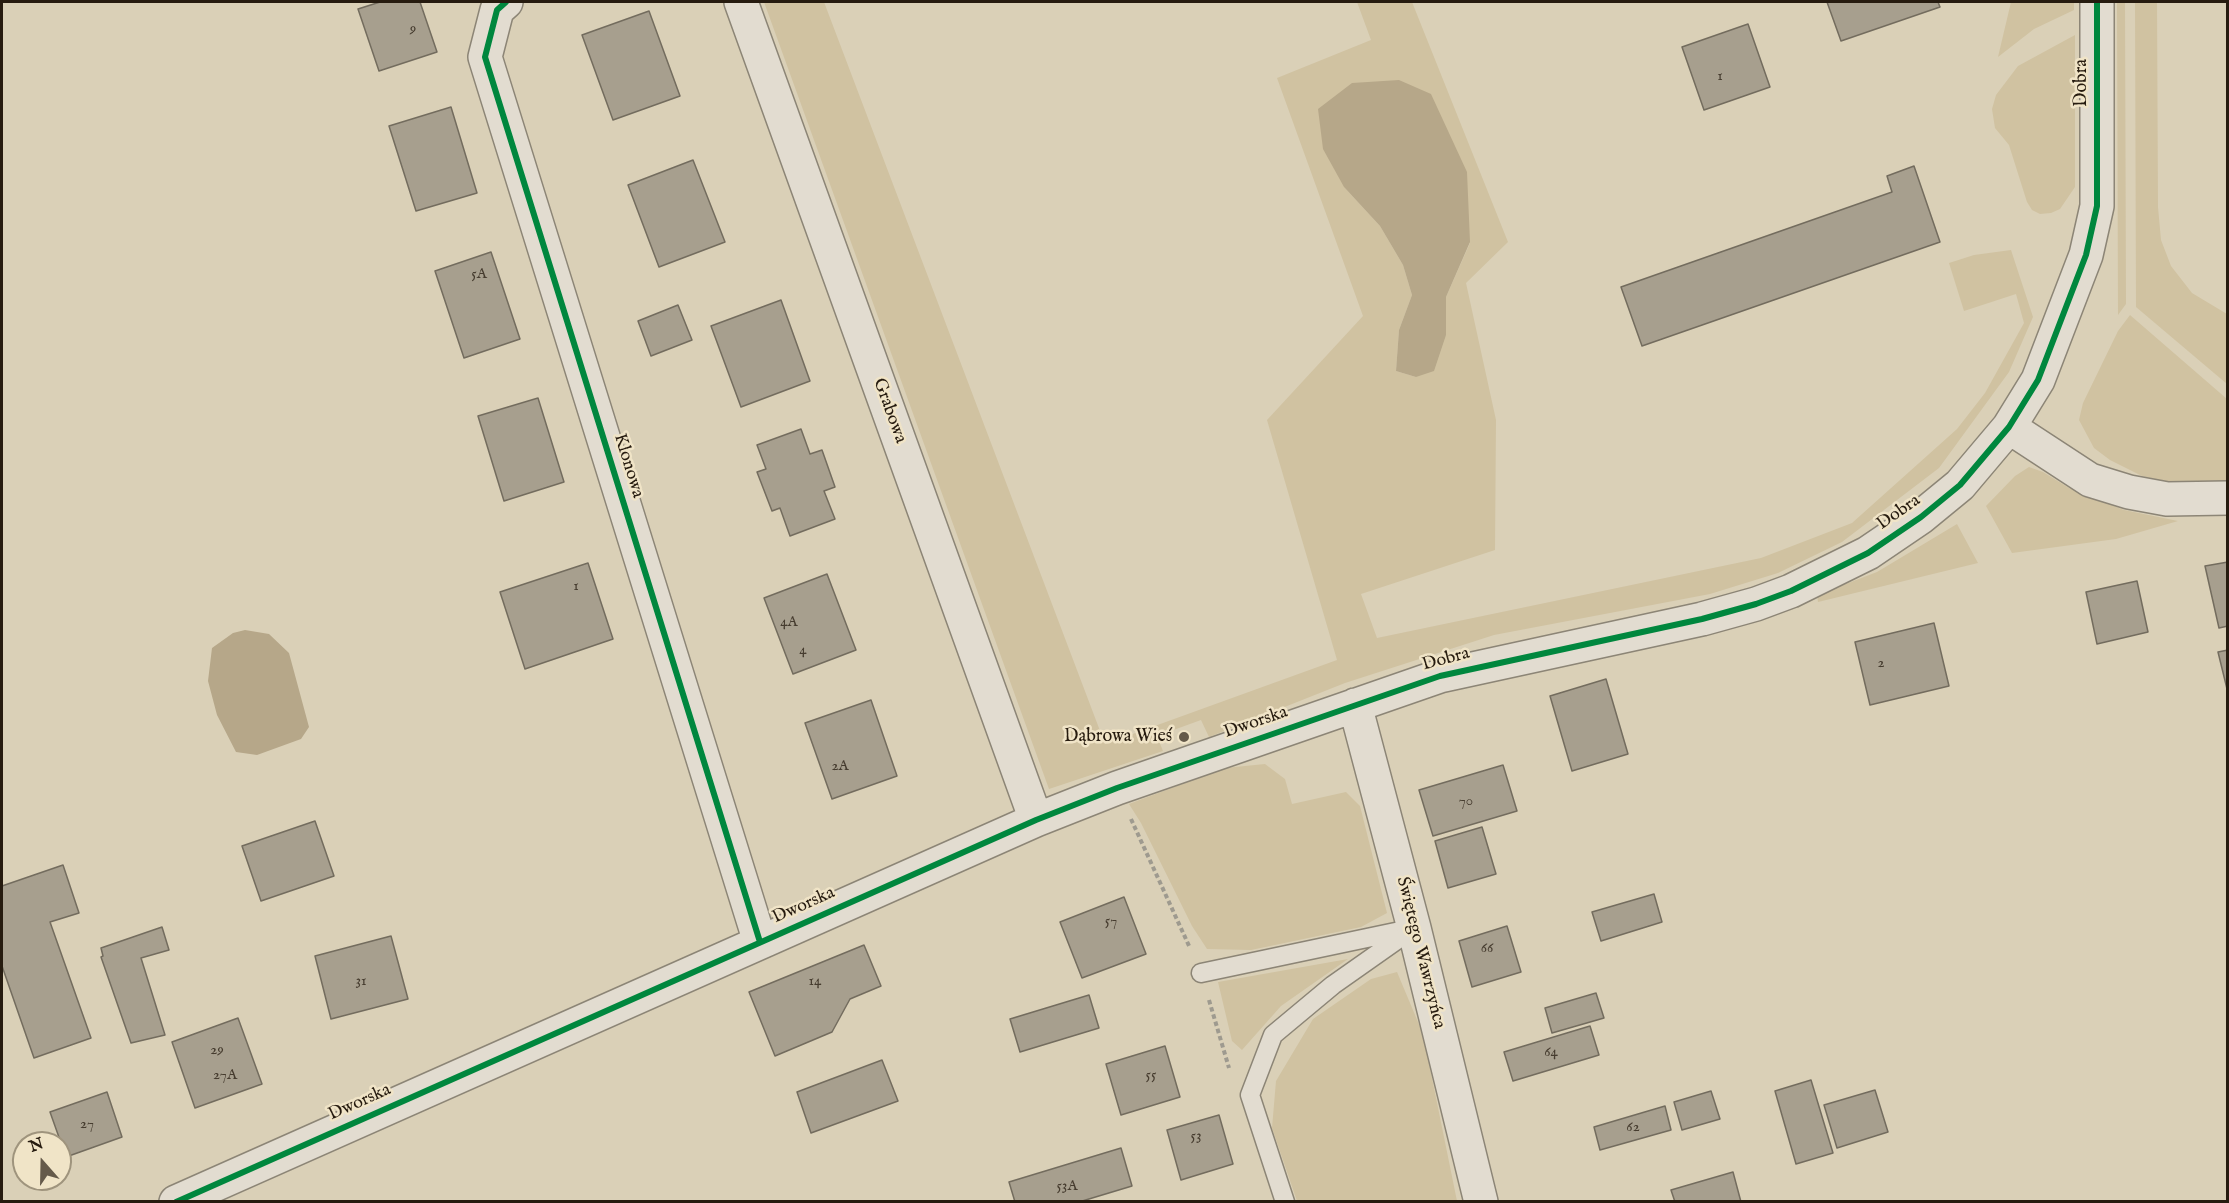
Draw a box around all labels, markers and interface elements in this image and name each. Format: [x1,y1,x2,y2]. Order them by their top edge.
house number: 9 [410,21,416,39]
street label: Dobra [2071,59,2093,107]
house number: 1 [1717,68,1723,86]
house number: 5A [471,266,487,284]
street label: Grabowa [867,376,911,446]
street label: Klonowa [608,431,648,501]
street label: Dobra [1873,490,1925,536]
house number: 1 [573,578,579,596]
house number: 4A [780,614,798,632]
house number: 4 [799,642,807,660]
street label: Dobra [1420,643,1472,677]
house number: 2 [1877,655,1885,673]
street label: Dworska [1221,702,1291,744]
place label: Dąbrowa Wieś [1064,726,1172,748]
marker: Dąbrowa Wieś [1177,730,1191,744]
house number: 2A [831,758,849,776]
house number: 70 [1459,793,1473,811]
street label: Świętego Wawrzyńca [1391,875,1449,1031]
street label: Dworska [769,883,839,929]
house number: 57 [1105,913,1117,931]
house number: 66 [1481,940,1493,958]
house number: 31 [355,973,367,991]
house number: 14 [809,973,821,991]
house number: 29 [210,1042,224,1060]
house number: 64 [1544,1044,1558,1062]
house number: 27A [213,1067,237,1085]
house number: 55 [1146,1067,1156,1085]
street label: Dworska [325,1080,395,1126]
house number: 27 [80,1116,94,1134]
house number: 62 [1626,1119,1640,1137]
house number: 53 [1190,1128,1202,1146]
north arrow [12,1131,72,1191]
text: N [27,1134,46,1158]
house number: 53A [1056,1178,1078,1196]

